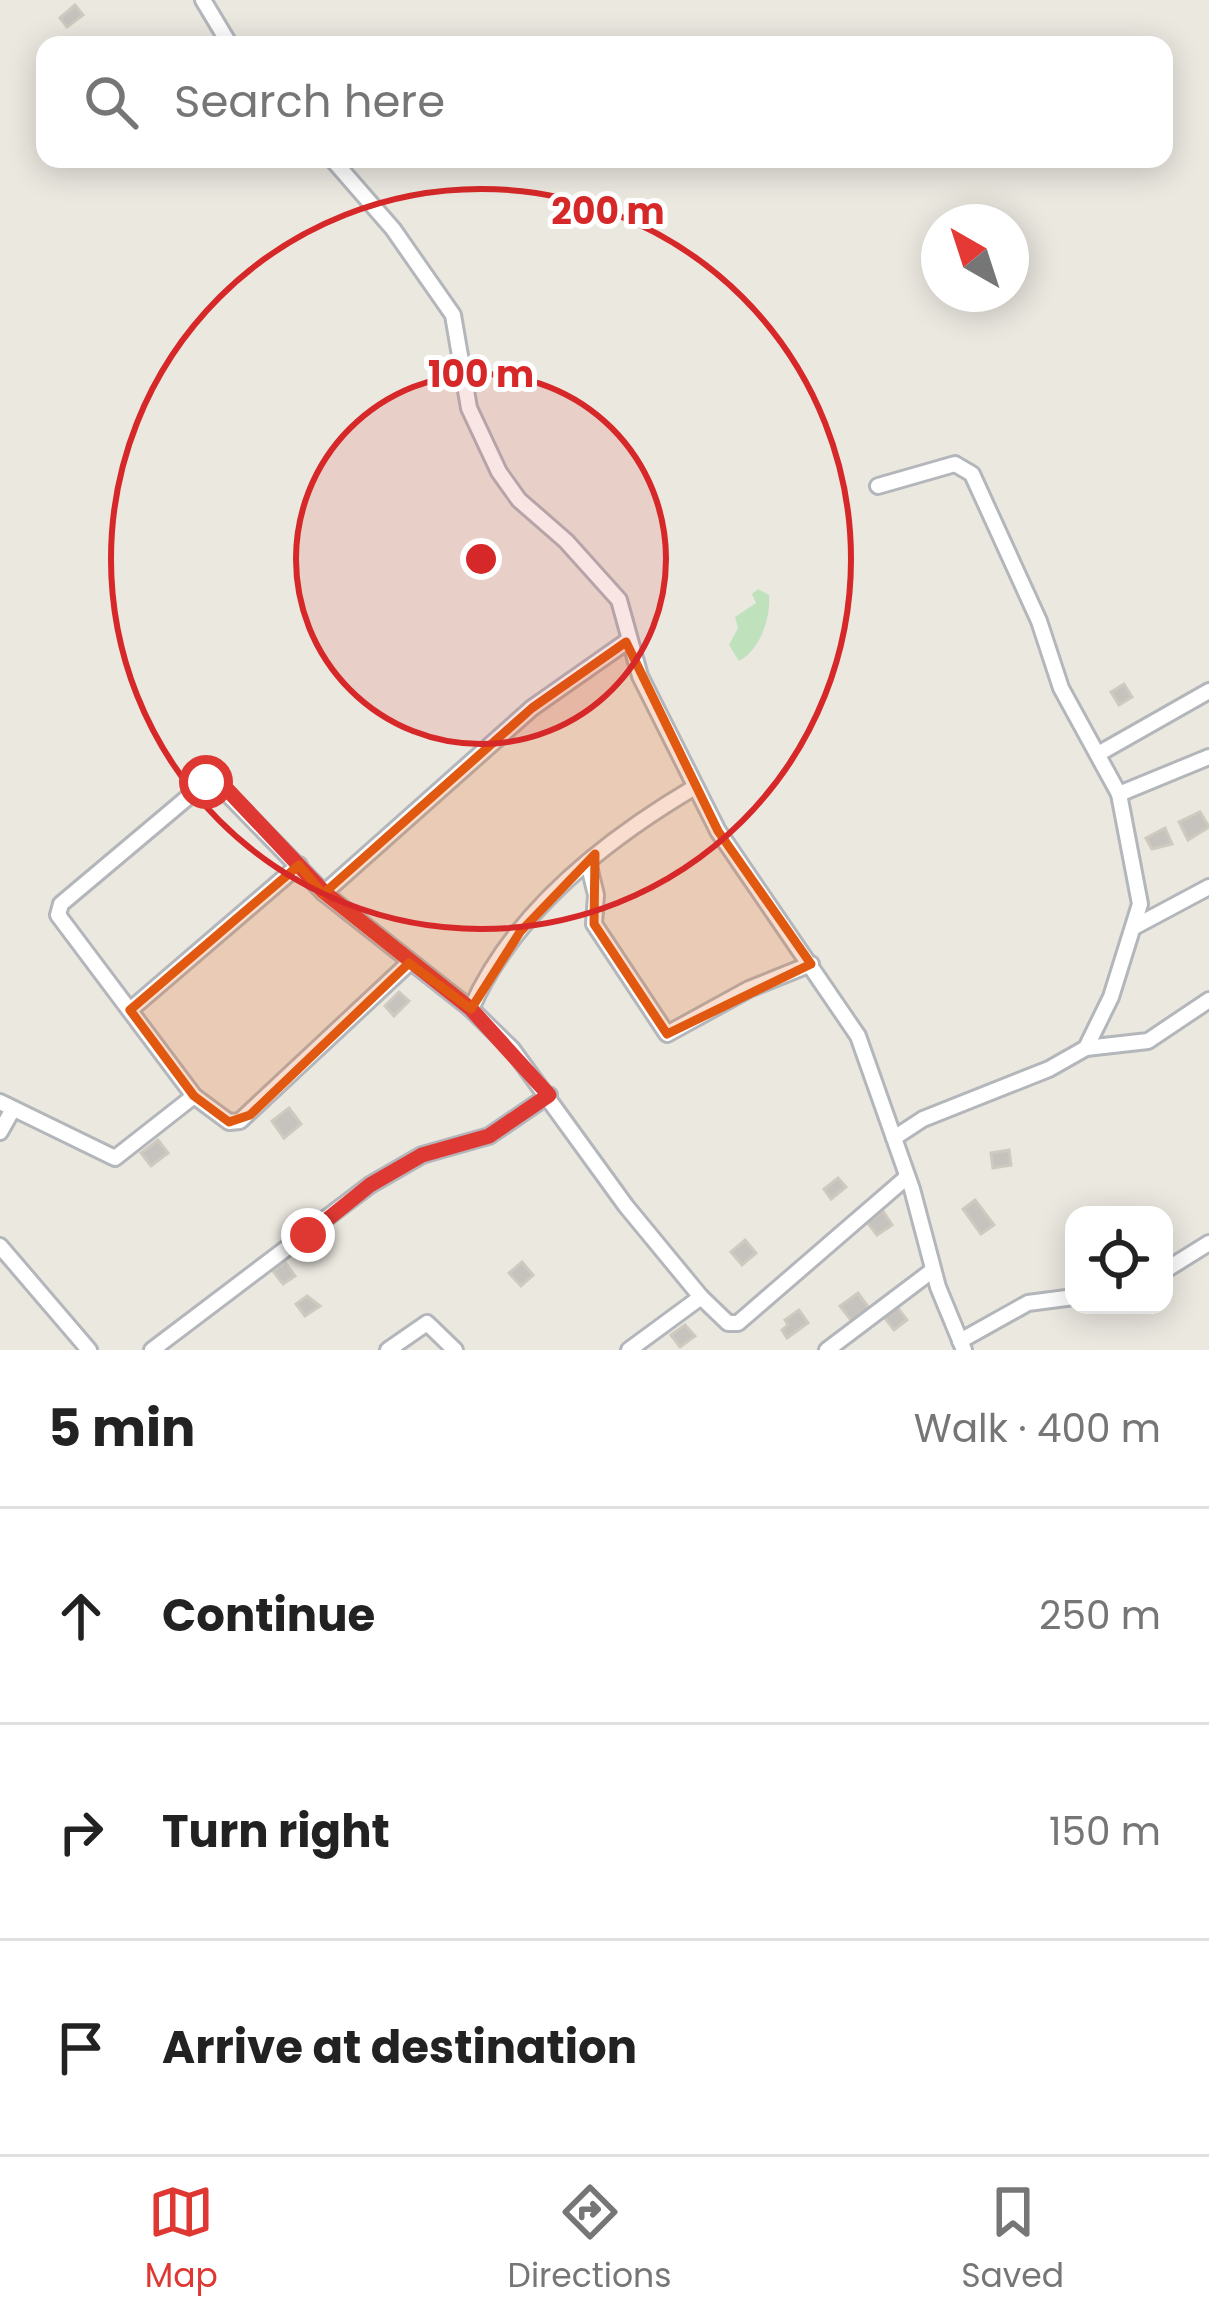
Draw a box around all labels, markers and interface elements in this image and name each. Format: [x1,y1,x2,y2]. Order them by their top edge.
search box [36,36,1173,168]
icon: search [78,69,144,135]
text: Search here [174,70,445,133]
text: 200 m [551,186,665,237]
north arrow [921,204,1029,312]
text: 100 m [428,349,534,400]
centre of rings [460,538,502,580]
route start [179,755,233,809]
map controls [1065,1206,1173,1314]
button: locate [1065,1206,1173,1314]
route end [281,1208,335,1262]
text: 5 min [48,1392,195,1464]
text: Walk · 400 m [914,1401,1161,1456]
icon: ahead [48,1583,114,1649]
text: Continue [162,1584,375,1647]
text: 250 m [1039,1588,1161,1643]
icon: right [48,1799,114,1865]
text: Turn right [162,1800,390,1863]
text: 150 m [1049,1804,1161,1859]
icon: arrive [48,2015,114,2081]
text: Arrive at destination [162,2016,637,2079]
tab: Map [145,2179,218,2301]
tab: Directions [508,2179,671,2301]
tab: Saved [961,2179,1064,2301]

